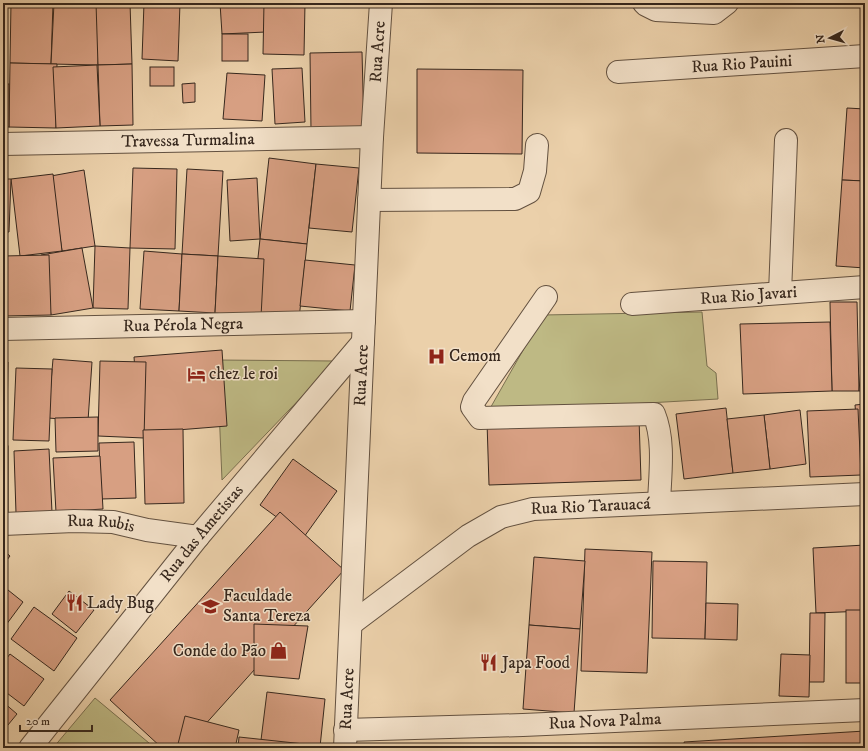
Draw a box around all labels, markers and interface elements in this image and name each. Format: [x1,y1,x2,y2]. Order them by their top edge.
north arrow [810,18,850,58]
street label: Rua Acre [365,20,391,83]
text: N [814,34,828,44]
street label: Rua Rio Pauini [691,50,793,78]
street label: Travessa Turmalina [121,128,256,153]
street label: Rua Rio Javari [699,281,798,310]
street label: Rua Pérola Negra [123,313,244,337]
street label: Rua Acre [349,344,374,407]
place label: Cemom [449,345,501,367]
hospital icon: Cemom [426,346,446,366]
place label: chez le roi [209,363,278,385]
hotel icon: chez le roi [186,364,206,384]
street label: Rua das Ametistas [155,480,249,587]
street label: Rua Rio Tarauacá [530,493,652,520]
street label: Rua Rubis [66,510,137,538]
place label: Faculdade Santa Tereza [223,585,311,627]
place label: Lady Bug [87,592,155,614]
restaurant icon: Lady Bug [64,593,84,613]
school or university icon: Faculdade Santa Tereza [200,596,220,616]
place label: Conde do Pão [173,640,266,662]
shop icon: Conde do Pão [269,641,289,661]
place label: Japa Food [500,652,570,674]
restaurant icon: Japa Food [479,653,499,673]
street label: Rua Acre [335,668,360,730]
scale bar [20,707,92,733]
street label: Rua Nova Palma [548,708,663,735]
text: 20 m [26,714,50,729]

